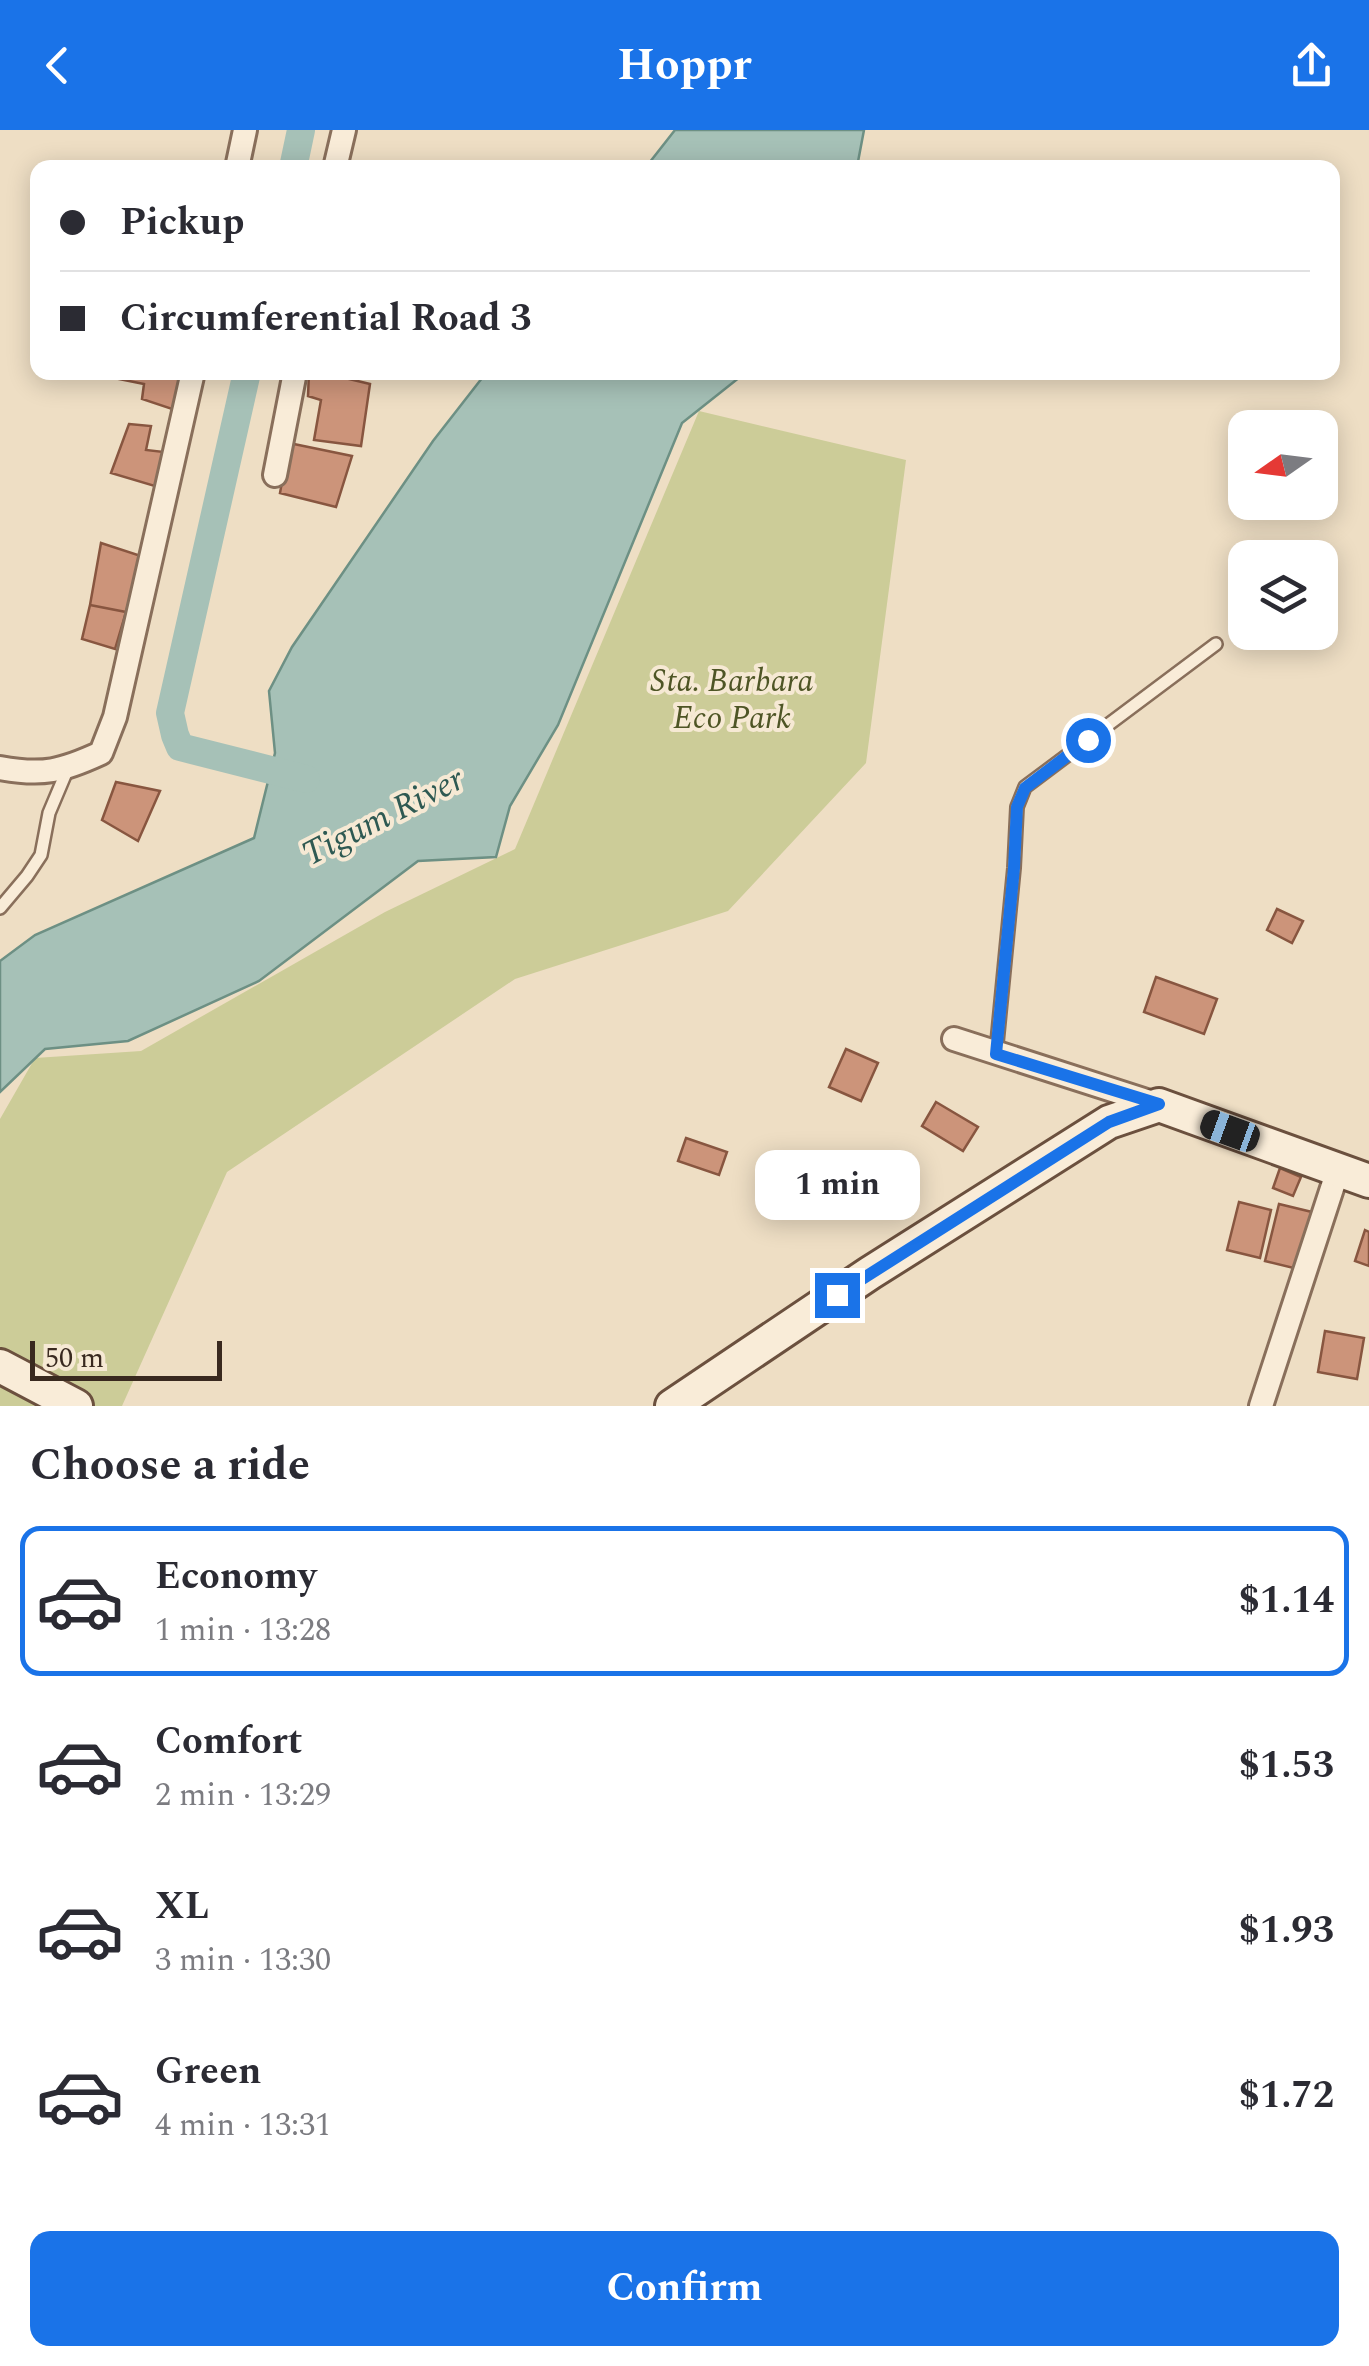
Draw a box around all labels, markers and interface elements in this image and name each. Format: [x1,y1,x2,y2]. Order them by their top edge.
text: Hoppr [617,31,752,100]
icon: back [30,38,85,93]
icon: share [1284,38,1339,93]
text: Pickup [120,194,244,252]
text: Circumferential Road 3 [120,290,532,348]
north arrow [1228,410,1338,520]
map controls [1228,410,1338,650]
button: layers [1228,540,1338,650]
park label: Sta. Barbara Eco Park [651,657,813,743]
route start [1066,718,1111,763]
water label: Tigum River [292,753,474,881]
car [1197,1107,1263,1155]
callout: 1 min [754,1150,920,1220]
text: 1 min [795,1160,880,1209]
route end [815,1273,860,1318]
scale bar [30,1336,222,1380]
text: 50 m [45,1337,104,1380]
text: Choose a ride [30,1431,310,1500]
text: Economy [155,1548,316,1606]
icon: car [35,1556,125,1646]
text: $1.14 [1239,1572,1334,1630]
text: 1 min · 13:28 [155,1606,331,1655]
text: Comfort [155,1713,302,1771]
icon: car [35,1721,125,1811]
text: $1.53 [1239,1737,1334,1795]
text: 2 min · 13:29 [155,1771,331,1820]
text: XL [155,1878,209,1936]
icon: car [35,1886,125,1976]
text: $1.93 [1239,1902,1334,1960]
text: 3 min · 13:30 [155,1936,331,1985]
text: Green [155,2043,262,2101]
icon: car [35,2051,125,2141]
text: $1.72 [1239,2067,1334,2125]
text: 4 min · 13:31 [155,2101,331,2150]
button: Confirm [30,2231,1339,2346]

